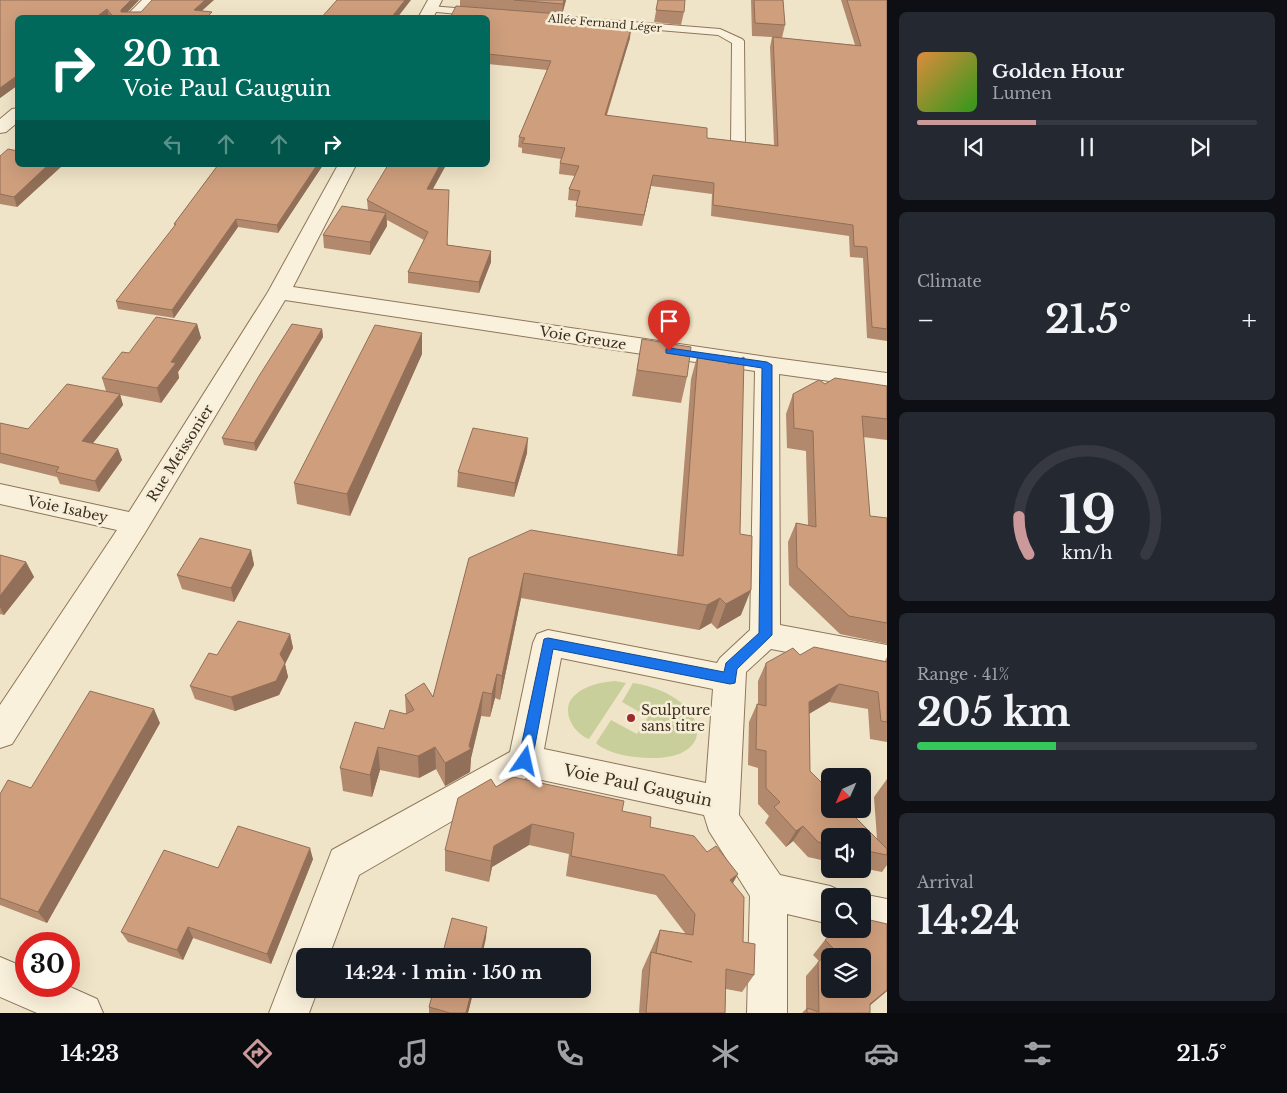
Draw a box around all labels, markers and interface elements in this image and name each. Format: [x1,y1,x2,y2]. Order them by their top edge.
street label: Allée Fernand Léger [547,11,663,35]
text: 20 m [123,32,220,75]
icon: right [40,35,105,100]
text: Golden Hour [992,60,1124,83]
text: Voie Paul Gauguin [123,75,331,102]
text: Lumen [992,83,1052,103]
icon: left [159,130,187,158]
icon: ahead [212,130,240,158]
icon: ahead [265,130,293,158]
icon: right [318,130,346,158]
icon: previous [960,133,988,161]
icon: pause [1073,133,1101,161]
icon: next [1186,133,1214,161]
text: Climate [917,271,982,291]
text: 21.5° [1045,296,1131,343]
pin [648,300,690,351]
text: − [917,303,935,338]
text: + [1242,303,1257,338]
icon: arrive [655,307,683,335]
street label: Voie Greuze [537,322,628,354]
street label: Rue Meissonier [143,401,217,505]
text: 19 [1058,483,1116,547]
street label: Voie Isabey [25,492,110,526]
text: km/h [1062,542,1112,564]
text: Range · 41% [917,664,1009,684]
text: 205 km [917,689,1070,736]
place label: Sculpture sans titre [641,701,710,735]
marker: Sculpture sans titre [625,712,637,724]
position arrow [498,734,550,786]
street label: Voie Paul Gauguin [561,759,714,811]
north arrow [821,768,871,818]
map controls [821,768,871,998]
button: sound [821,828,871,878]
text: Arrival [917,872,974,892]
button: search [821,888,871,938]
text: 14:24 [917,897,1020,944]
speed limit sign: 30 [15,932,80,997]
button: layers [821,948,871,998]
text: 14:24 · 1 min · 150 m [345,961,542,984]
icon: directions [240,1036,275,1071]
icon: music [396,1036,431,1071]
icon: phone [552,1036,587,1071]
icon: climate [708,1036,743,1071]
icon: car [864,1036,899,1071]
icon: filters [1020,1036,1055,1071]
text: 14:23 [61,1040,119,1067]
text: 21.5° [1176,1040,1226,1067]

